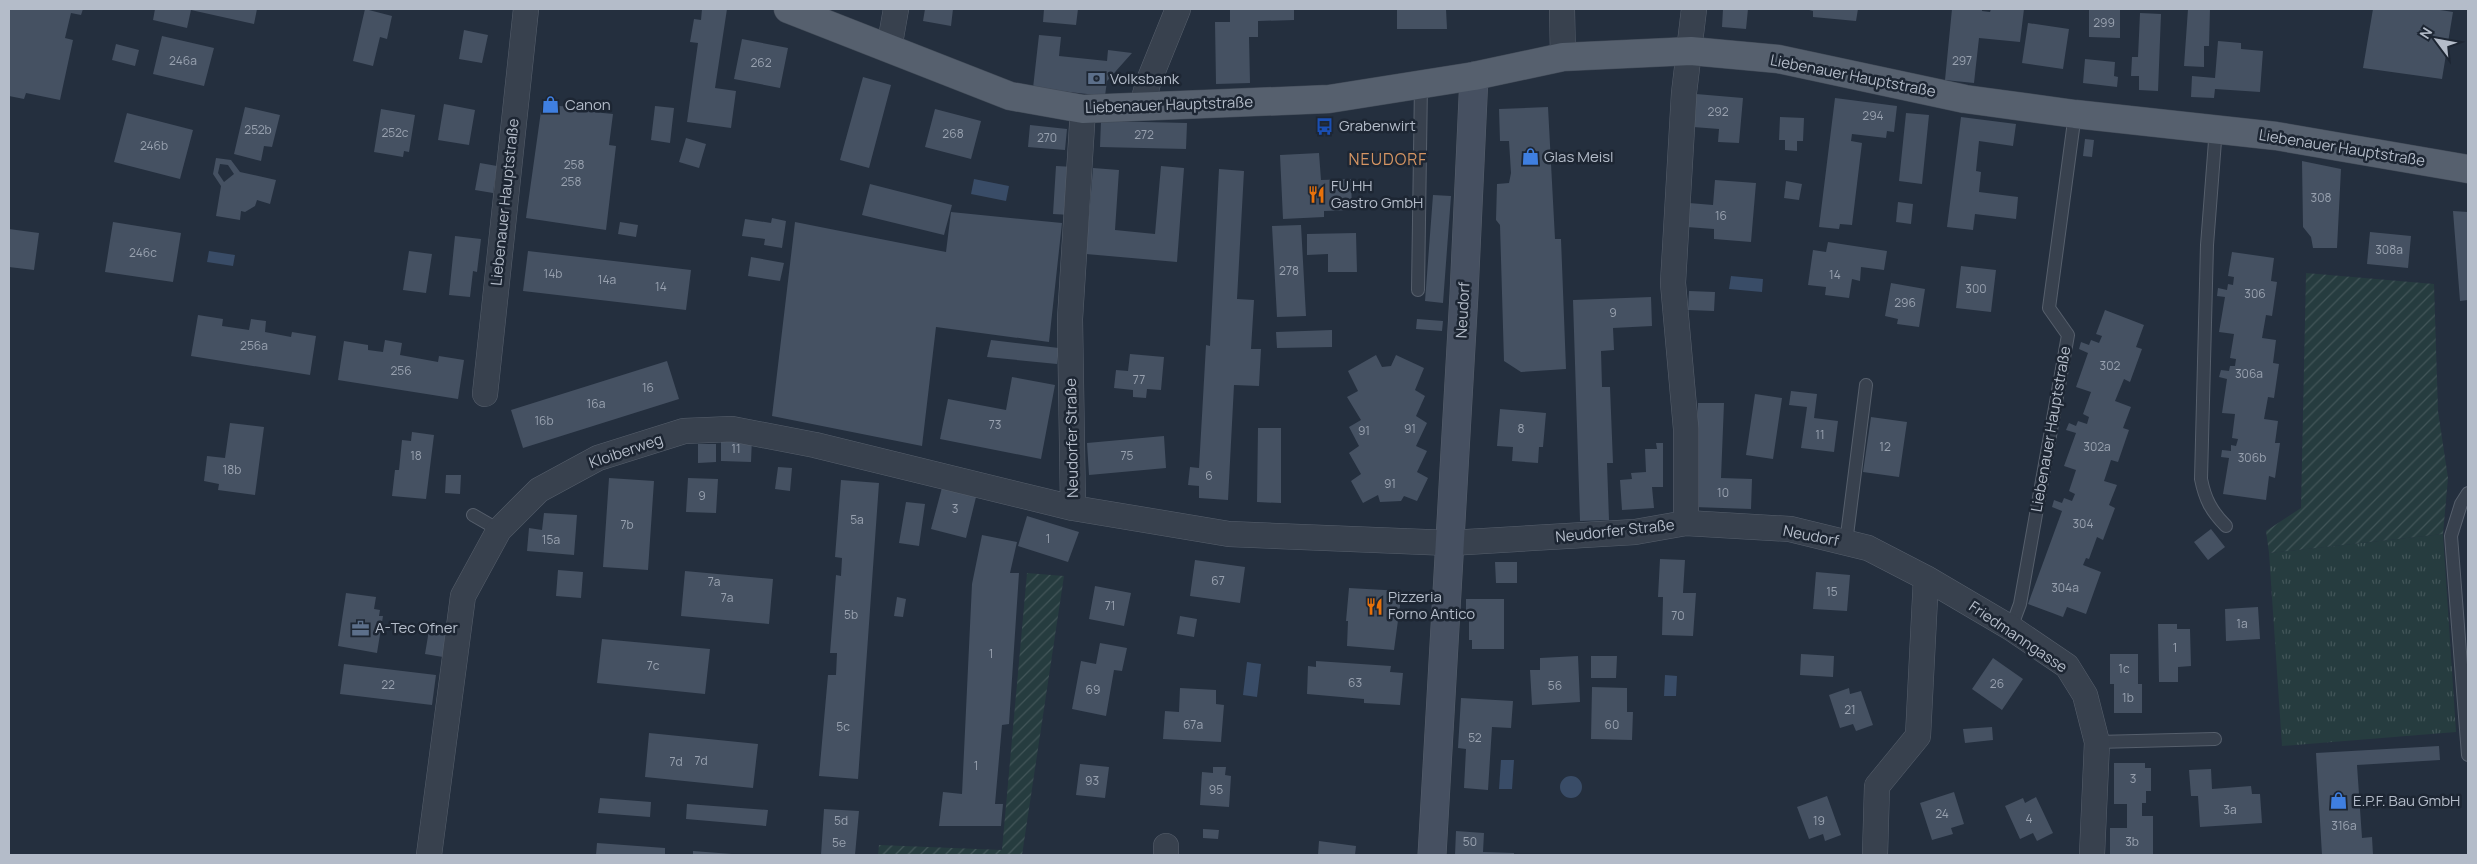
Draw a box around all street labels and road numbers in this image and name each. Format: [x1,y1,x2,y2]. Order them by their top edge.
street label: Liebenauer Hauptstraße [1769,49,1938,102]
street label: Liebenauer Hauptstraße [1085,91,1254,118]
street label: Liebenauer Hauptstraße [485,117,524,287]
street label: Liebenauer Hauptstraße [2257,124,2427,171]
street label: Neudorf [1451,281,1474,339]
street label: Liebenauer Hauptstraße [2026,344,2075,514]
street label: Neudorfer Straße [1060,378,1083,498]
street label: Kloiberweg [586,428,666,473]
street label: Neudorfer Straße [1554,514,1676,547]
street label: Neudorf [1781,520,1841,551]
street label: Friedmanngasse [1965,596,2072,677]

